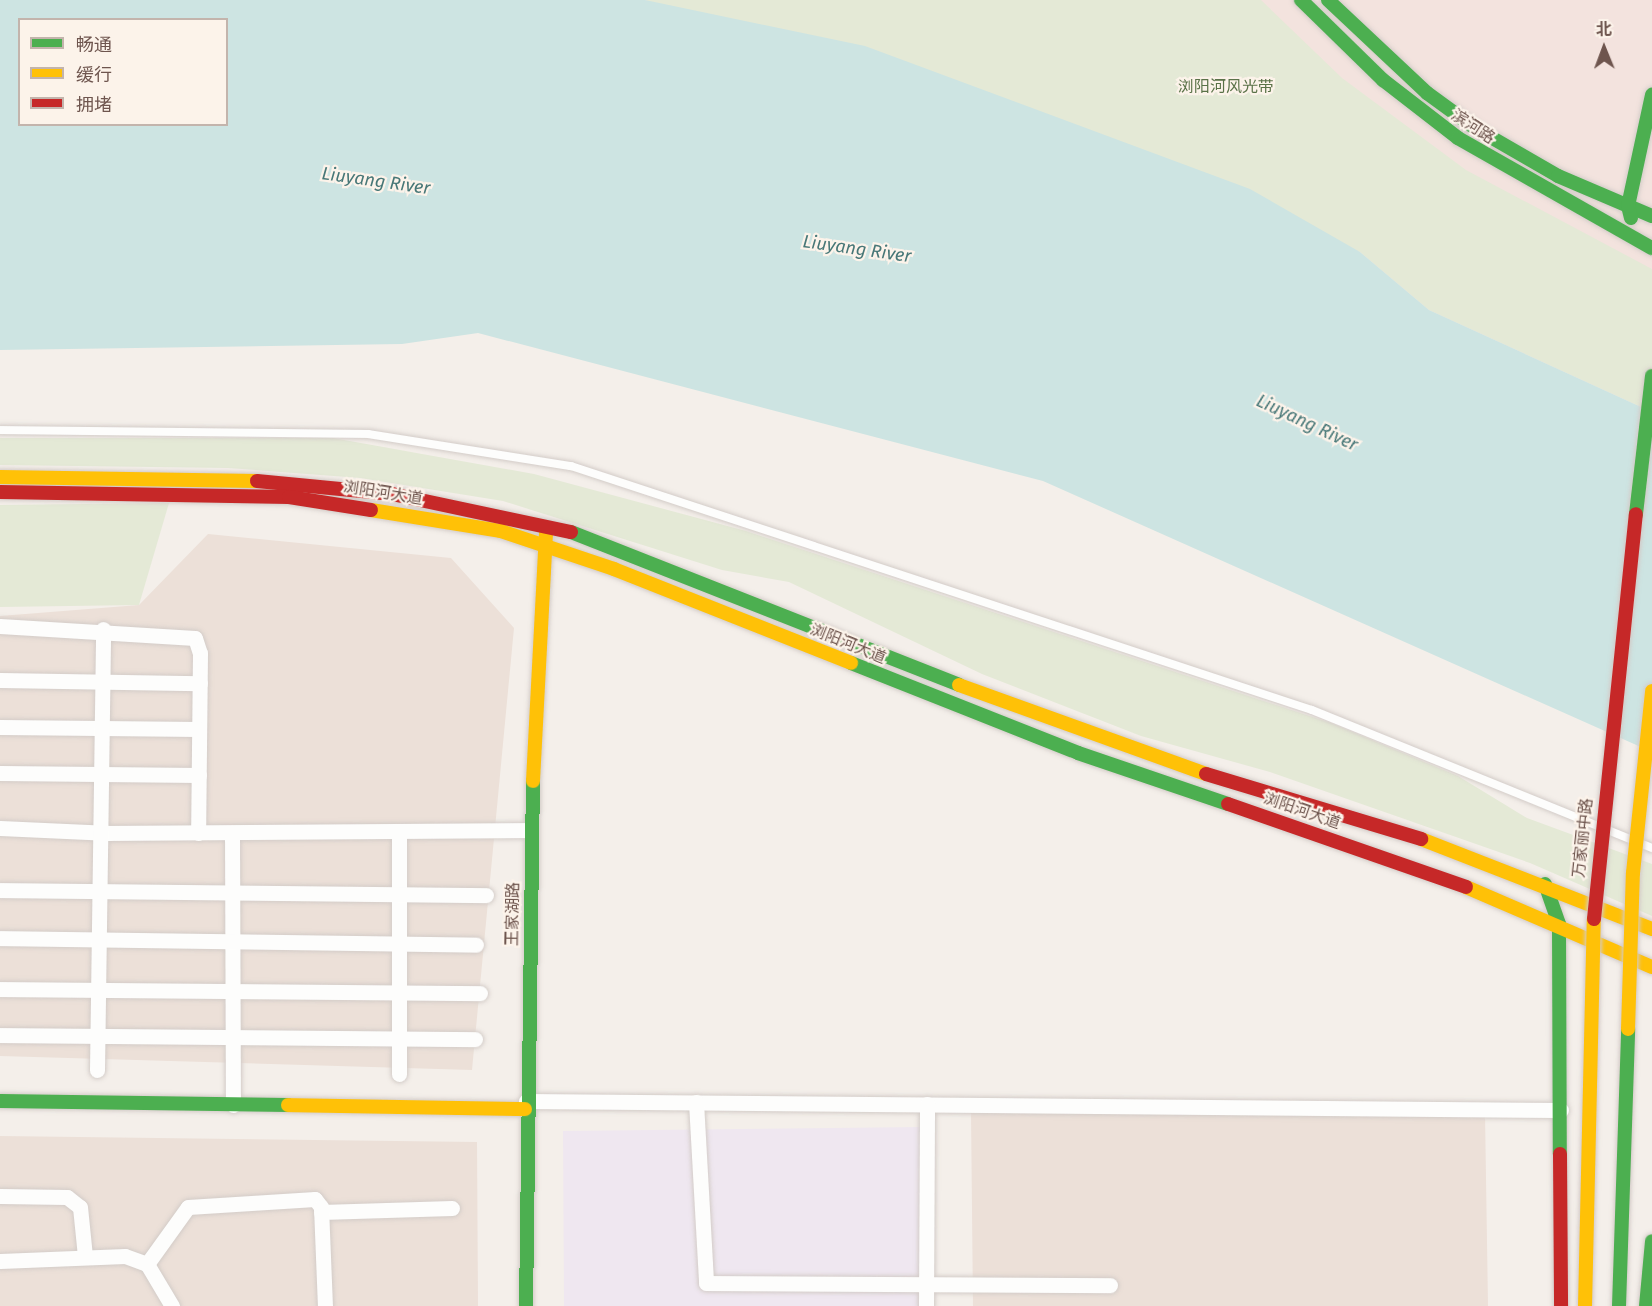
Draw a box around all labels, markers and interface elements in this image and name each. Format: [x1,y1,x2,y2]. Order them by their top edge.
legend [18,18,228,126]
north arrow [1574,18,1634,78]
text: 北 [1595,20,1612,39]
text: 畅通 [76,34,112,56]
text: 缓行 [76,64,112,86]
park label: 浏阳河风光带 [1178,77,1274,97]
text: 拥堵 [76,94,112,116]
street label: 滨河路 [1448,106,1498,148]
water label: Liuyang River [320,163,432,199]
water label: Liuyang River [801,231,913,267]
water label: Liuyang River [1253,390,1361,456]
street label: 浏阳河大道 [342,477,424,509]
street label: 浏阳河大道 [807,620,889,668]
street label: 浏阳河大道 [1261,789,1343,833]
street label: 万家丽中路 [1569,797,1597,879]
street label: 王家湖路 [503,882,523,946]

